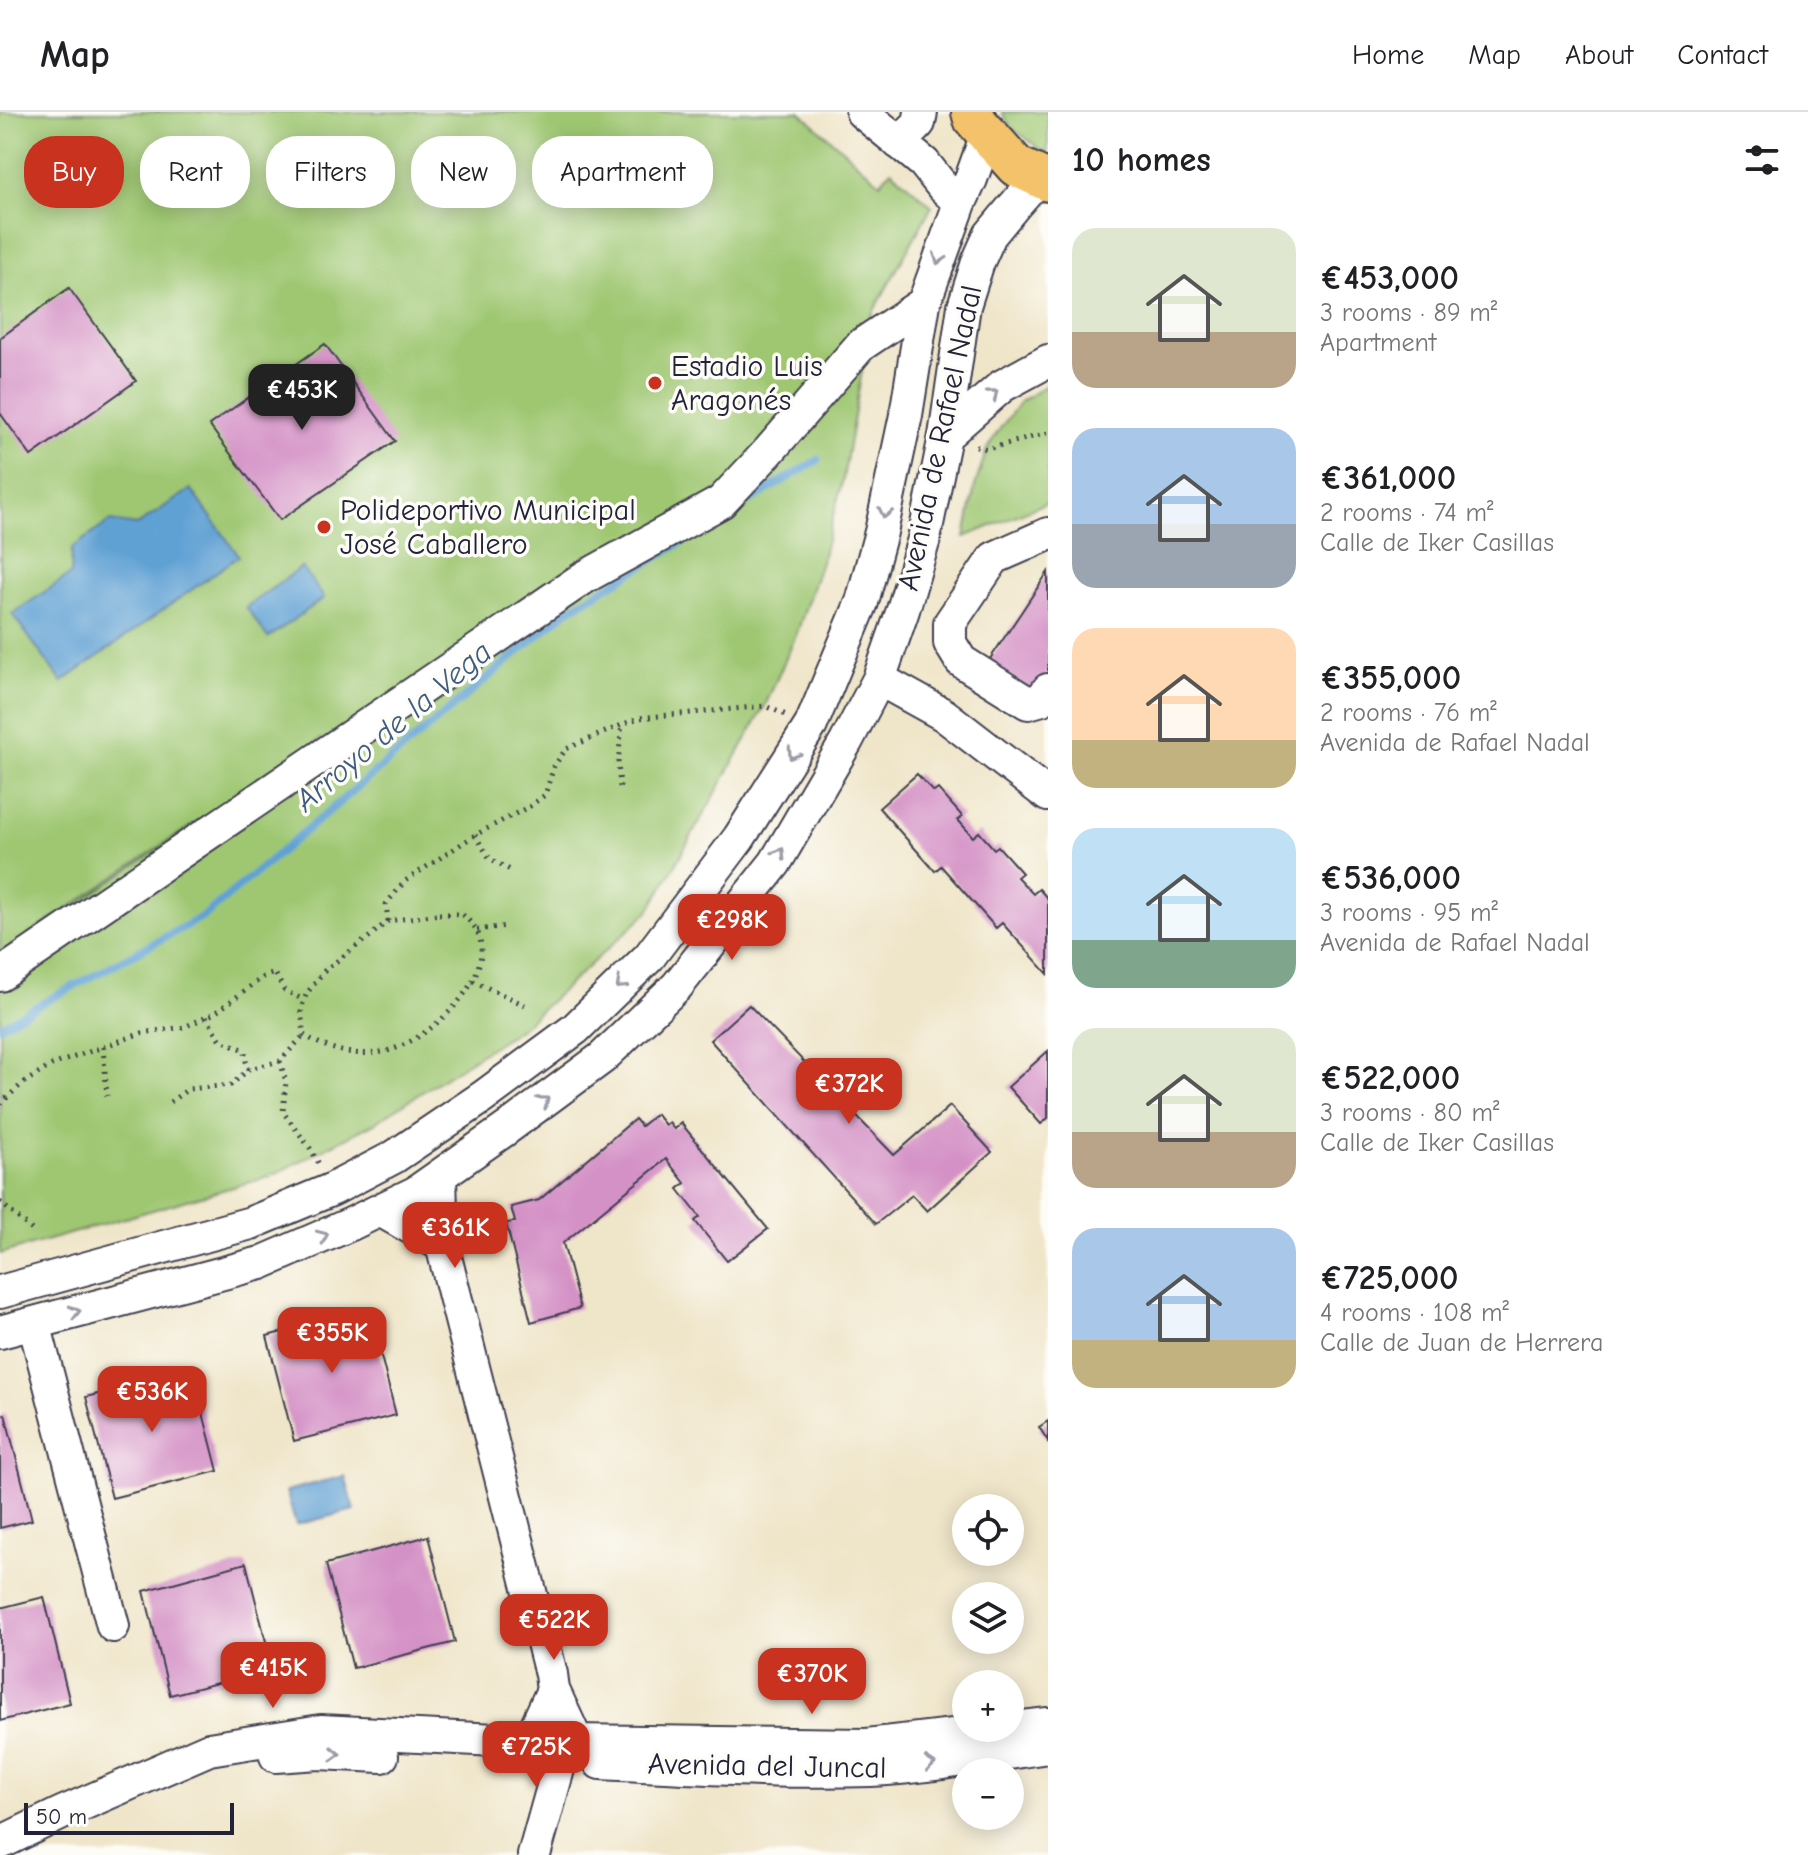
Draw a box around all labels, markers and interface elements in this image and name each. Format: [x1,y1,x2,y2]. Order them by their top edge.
text: Map [40,33,110,77]
text: Home [1352,39,1424,71]
text: Map [1468,39,1521,71]
text: About [1565,39,1633,71]
text: Contact [1677,39,1768,71]
chip: Buy [24,136,124,208]
chip: Rent [140,136,250,208]
chip: Filters [266,136,395,208]
chip: New [411,136,516,208]
chip: Apartment [532,136,713,208]
icon: filters [1740,138,1784,182]
text: 10 homes [1072,140,1211,180]
one-way arrow [933,251,949,265]
text: €453,000 [1320,258,1459,298]
icon: home [1136,260,1232,356]
street label: Avenida de Rafael Nadal [891,282,989,594]
text: 3 rooms · 89 m² [1320,298,1497,328]
text: Apartment [1320,328,1436,358]
place label: Estadio Luis Aragonés [671,349,823,418]
pin: €453K [246,364,358,432]
marker: Estadio Luis Aragonés [646,374,664,392]
text: €453K [266,375,338,405]
one-way arrow [984,389,999,404]
text: €361,000 [1320,458,1456,498]
icon: home [1136,460,1232,556]
place label: Polideportivo Municipal José Caballero [340,493,636,562]
text: 2 rooms · 74 m² [1320,498,1493,528]
one-way arrow [877,506,894,519]
marker: Polideportivo Municipal José Caballero [315,518,333,536]
text: Calle de Iker Casillas [1320,528,1554,558]
water label: Arroyo de la Vega [287,633,499,819]
text: €355,000 [1320,658,1461,698]
icon: home [1136,660,1232,756]
text: 2 rooms · 76 m² [1320,698,1497,728]
text: Avenida de Rafael Nadal [1320,728,1590,758]
one-way arrow [787,746,802,760]
one-way arrow [770,847,786,862]
text: €536,000 [1320,858,1461,898]
icon: home [1136,860,1232,956]
pin: €298K [676,894,788,962]
text: 3 rooms · 95 m² [1320,898,1498,928]
text: €298K [696,905,768,935]
text: Avenida de Rafael Nadal [1320,928,1590,958]
one-way arrow [615,975,630,989]
pin: €372K [793,1058,905,1126]
text: €522,000 [1320,1058,1460,1098]
icon: home [1136,1060,1232,1156]
text: €372K [814,1069,884,1099]
one-way arrow [536,1096,550,1110]
text: 3 rooms · 80 m² [1320,1098,1499,1128]
text: Calle de Iker Casillas [1320,1128,1554,1158]
pin: €361K [399,1202,511,1270]
text: €361K [420,1213,490,1243]
one-way arrow [315,1229,329,1245]
text: €725,000 [1320,1258,1459,1298]
icon: home [1136,1260,1232,1356]
text: 4 rooms · 108 m² [1320,1298,1509,1328]
one-way arrow [68,1305,82,1322]
pin: €355K [276,1307,388,1375]
text: €355K [296,1318,368,1348]
text: Calle de Juan de Herrera [1320,1328,1603,1358]
pin: €536K [96,1366,208,1434]
text: €536K [116,1377,188,1407]
map controls [952,1494,1024,1830]
button: locate [952,1494,1024,1566]
button: layers [952,1582,1024,1654]
pin: €522K [498,1594,610,1662]
text: €522K [518,1605,590,1635]
pin: €415K [217,1642,329,1710]
pin: €370K [756,1648,868,1716]
text: €415K [239,1653,307,1683]
text: €370K [776,1659,848,1689]
button: + [952,1670,1024,1742]
pin: €725K [480,1721,592,1789]
text: €725K [500,1732,572,1762]
one-way arrow [329,1745,342,1763]
street label: Avenida del Juncal [647,1746,887,1786]
one-way arrow [924,1756,937,1773]
button: − [952,1758,1024,1830]
scale bar [24,1799,234,1835]
text: 50 m [36,1804,87,1830]

